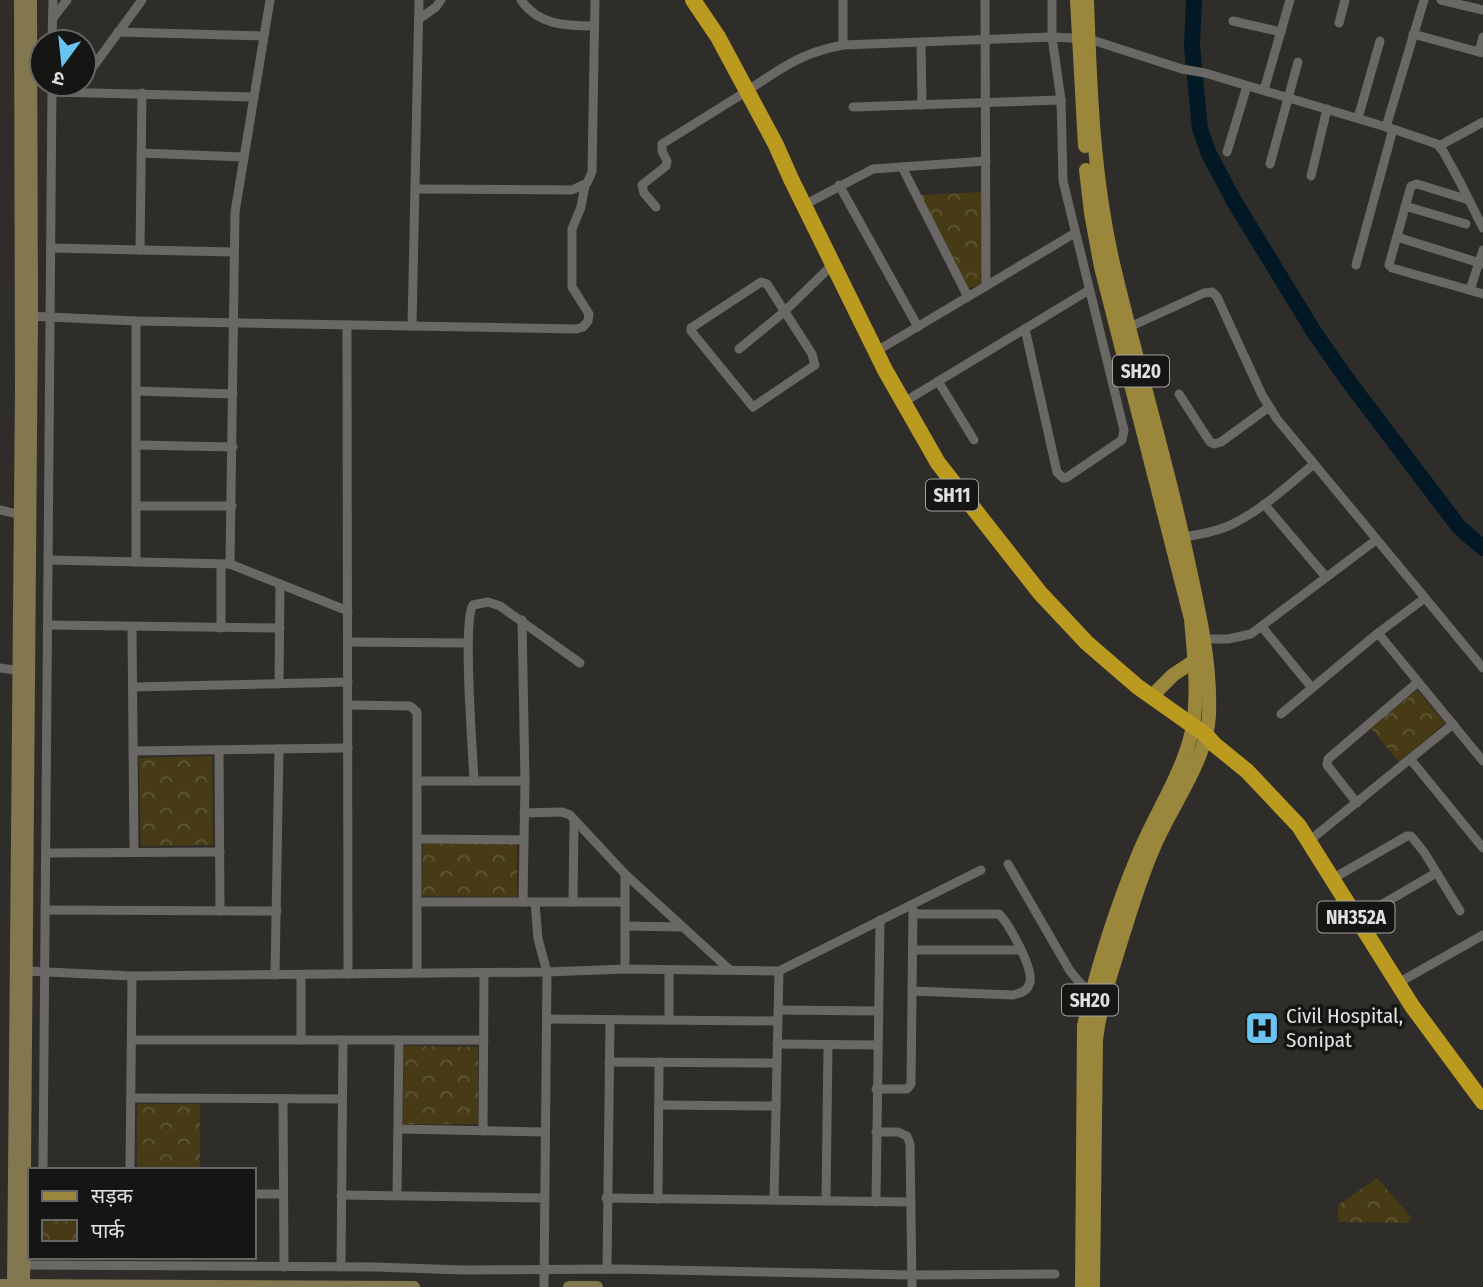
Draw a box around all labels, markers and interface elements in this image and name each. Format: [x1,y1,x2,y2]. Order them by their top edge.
north arrow [28,28,98,98]
text: उ [50,66,67,91]
road number: SH20 [1113,356,1169,386]
road number: SH11 [926,480,978,510]
road number: NH352A [1318,902,1394,932]
road number: SH20 [1062,984,1118,1016]
place label: Civil Hospital, Sonipat [1286,1003,1403,1053]
hospital icon: Civil Hospital, Sonipat [1243,1009,1281,1047]
legend [28,1168,256,1259]
text: सड़क [91,1183,133,1209]
text: पार्क [91,1218,125,1244]

